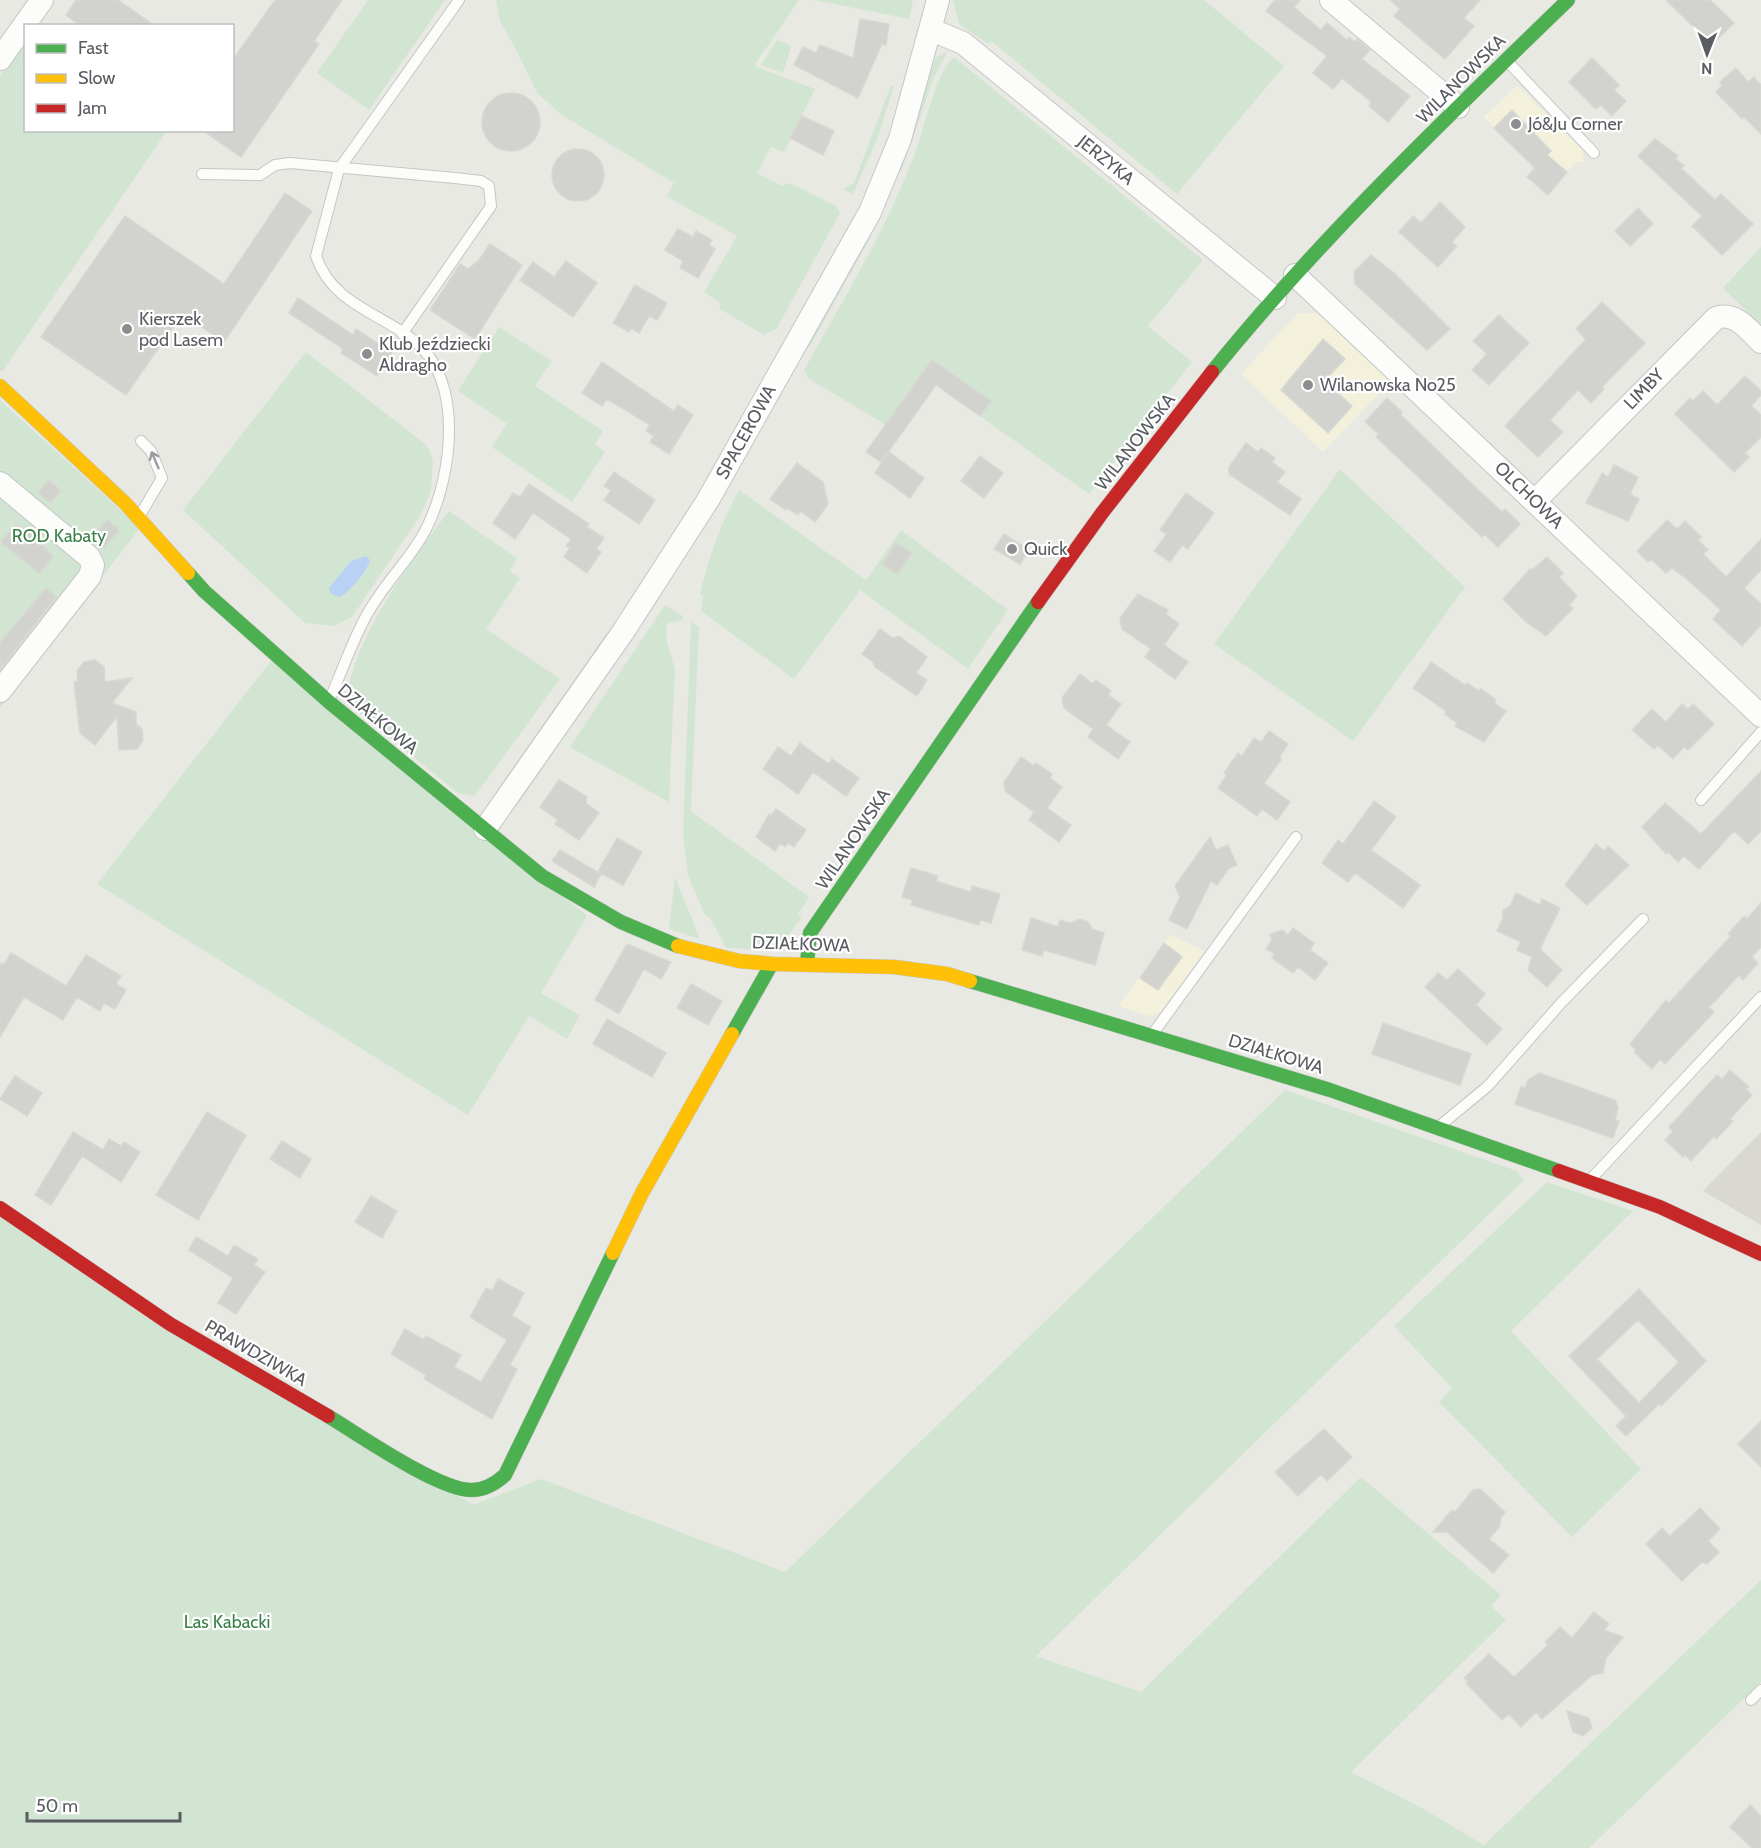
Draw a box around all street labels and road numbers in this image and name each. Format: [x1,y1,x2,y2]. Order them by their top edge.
street label: WILANOWSKA [1412,30,1510,128]
street label: JERZYKA [1072,130,1139,190]
street label: LIMBY [1619,363,1669,414]
street label: SPACEROWA [711,381,781,483]
street label: WILANOWSKA [1090,389,1180,495]
street label: OLCHOWA [1490,457,1568,533]
street label: DZIAŁKOWA [333,679,423,759]
street label: WILANOWSKA [811,784,895,894]
street label: DZIAŁKOWA [752,931,850,957]
street label: DZIAŁKOWA [1226,1029,1326,1079]
street label: PRAWDZIWKA [201,1315,311,1391]

